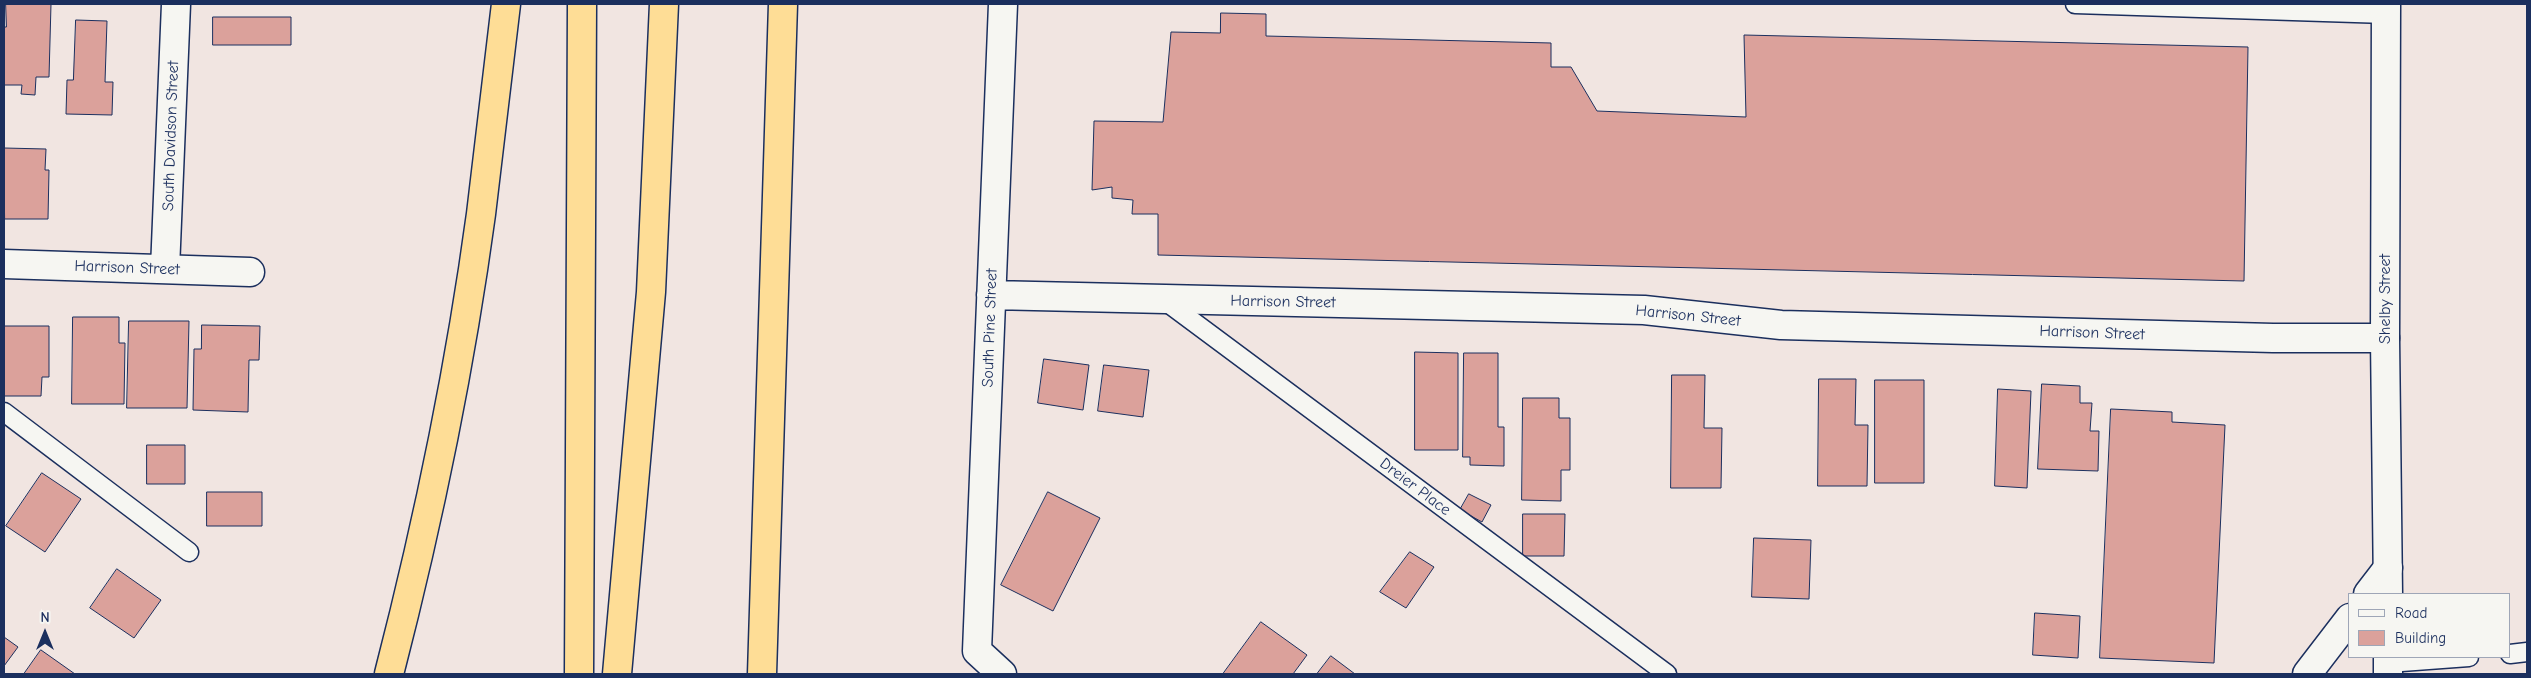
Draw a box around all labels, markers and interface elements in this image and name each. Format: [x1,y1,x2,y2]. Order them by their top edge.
street label: South Davidson Street [159,61,183,211]
street label: Shelby Street [2375,254,2395,344]
street label: Harrison Street [74,257,180,279]
street label: South Pine Street [978,268,1002,388]
street label: Harrison Street [1230,291,1336,313]
street label: Harrison Street [1635,301,1741,331]
street label: Harrison Street [2039,322,2145,344]
street label: Dreier Place [1376,454,1454,520]
legend [2348,593,2511,658]
text: Road [2395,604,2427,622]
north arrow [20,608,70,658]
text: N [40,609,50,626]
text: Building [2395,629,2446,647]

